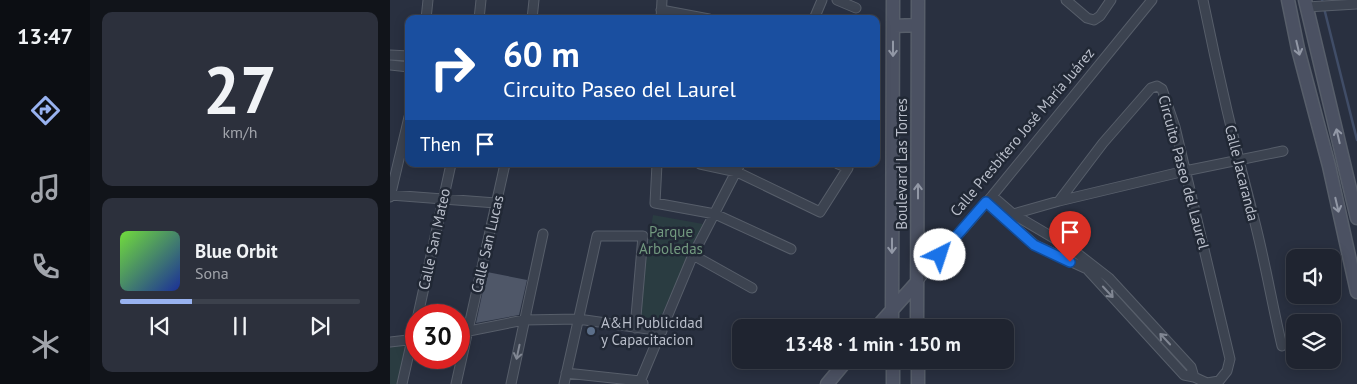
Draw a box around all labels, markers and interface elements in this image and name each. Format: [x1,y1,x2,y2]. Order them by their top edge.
text: 13:47 [17,22,73,50]
text: 60 m [503,31,580,77]
icon: right [420,35,485,100]
one-way arrow [1294,39,1303,55]
one-way arrow [888,40,898,56]
street label: Calle Presbítero José María Juárez [946,44,1098,220]
text: 27 [203,47,277,131]
text: Circuito Paseo del Laurel [503,75,736,103]
icon: directions [28,93,63,128]
street label: Circuito Paseo del Laurel [1154,93,1214,252]
street label: Boulevard Las Torres [892,98,911,230]
text: km/h [222,122,258,142]
street label: Calle Jacaranda [1221,123,1263,223]
one-way arrow [1333,129,1342,145]
icon: arrive [471,130,499,158]
text: Then [420,132,461,156]
icon: music [28,171,63,206]
one-way arrow [913,184,923,200]
street label: Calle San Mateo [414,186,454,292]
street label: Calle San Lucas [467,193,507,295]
one-way arrow [1333,197,1342,213]
pin [1049,211,1091,262]
icon: arrive [1056,218,1084,246]
park label: Parque Arboledas [639,222,703,258]
position arrow [913,228,965,280]
one-way arrow [887,238,897,254]
text: Blue Orbit [195,239,278,263]
icon: phone [28,249,63,284]
map controls [1286,249,1341,369]
button: sound [1286,249,1341,304]
text: Sona [195,263,229,283]
one-way arrow [1102,285,1114,298]
speed limit sign: 30 [405,304,470,369]
icon: previous [146,312,174,340]
icon: pause [226,312,254,340]
icon: next [306,312,334,340]
place label: A&H Publicidad y Capacitacion [601,313,703,349]
button: layers [1286,314,1341,369]
marker: A&H Publicidad y Capacitacion [585,325,597,337]
icon: climate [28,327,63,362]
text: 13:48 · 1 min · 150 m [785,332,961,356]
one-way arrow [1159,332,1171,345]
one-way arrow [513,344,522,360]

